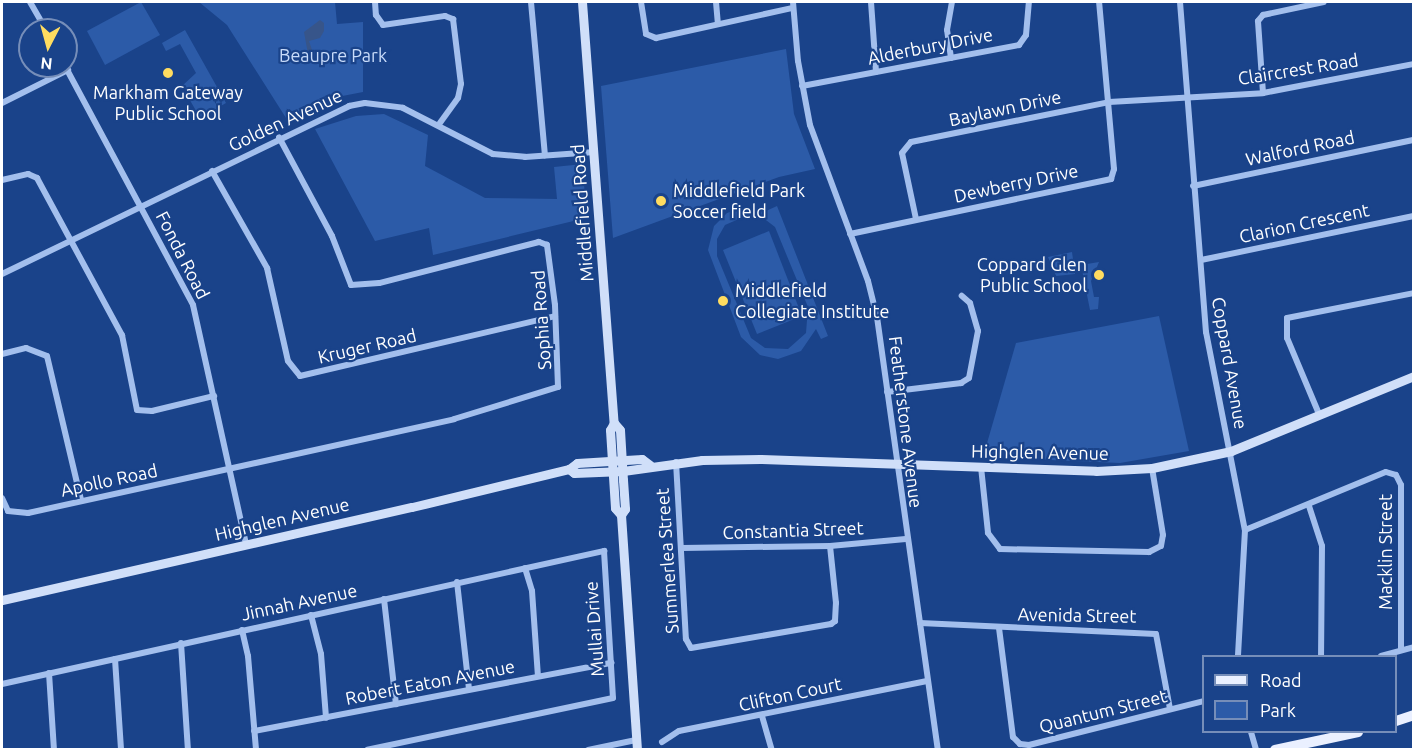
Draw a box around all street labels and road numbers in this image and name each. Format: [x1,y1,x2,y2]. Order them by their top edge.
street label: Alderbury Drive [866,23,994,69]
street label: Claircrest Road [1236,49,1360,89]
street label: Golden Avenue [225,84,345,156]
street label: Baylawn Drive [947,86,1063,130]
street label: Walford Road [1244,126,1356,170]
street label: Middlefield Road [566,144,598,282]
street label: Dewberry Drive [952,159,1080,207]
street label: Clarion Crescent [1237,199,1371,247]
street label: Fonda Road [152,207,214,303]
street label: Sophia Road [527,269,555,371]
street label: Coppard Avenue [1208,295,1252,431]
street label: Kruger Road [315,324,419,368]
street label: Featherstone Avenue [885,335,927,509]
street label: Highglen Avenue [971,440,1109,464]
street label: Apollo Road [59,459,159,501]
street label: Summerlea Street [651,488,683,634]
street label: Highglen Avenue [213,493,351,545]
street label: Macklin Street [1374,494,1396,610]
street label: Constantia Street [722,517,864,543]
street label: Jinnah Avenue [239,579,359,625]
street label: Mullai Drive [580,581,608,677]
street label: Avenida Street [1017,603,1137,627]
street label: Robert Eaton Avenue [343,655,517,709]
street label: Clifton Court [737,673,843,715]
street label: Quantum Street [1037,685,1169,737]

